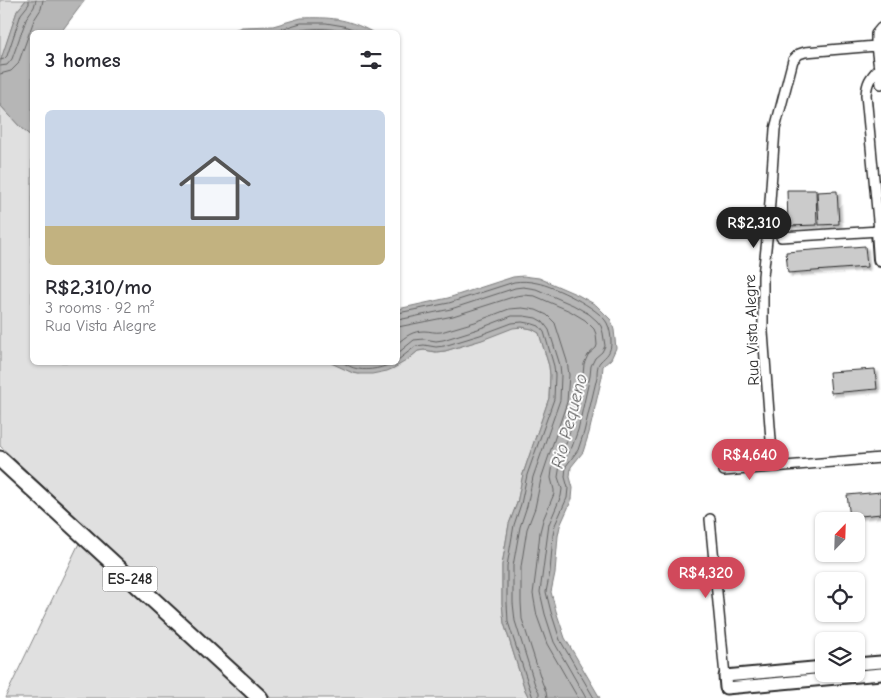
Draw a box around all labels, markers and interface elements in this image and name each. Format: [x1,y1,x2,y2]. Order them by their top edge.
icon: filters [357,46,385,74]
text: 3 homes [45,48,121,72]
icon: home [170,143,260,233]
pin: R$2,310 [708,206,800,249]
text: R$2,310 [727,214,781,232]
street label: Rua Vista Alegre [741,274,763,386]
text: R$2,310/mo [45,275,152,299]
text: 3 rooms · 92 m² [45,299,154,317]
text: Rua Vista Alegre [45,317,156,335]
water label: Rio Pequeno [547,372,592,471]
pin: R$4,640 [704,438,796,481]
text: R$4,640 [723,446,777,464]
north arrow [815,512,865,562]
map controls [815,512,865,682]
pin: R$4,320 [660,556,752,599]
text: R$4,320 [679,564,733,582]
road number: ES-248 [102,566,158,592]
button: locate [815,572,865,622]
button: layers [815,632,865,682]

